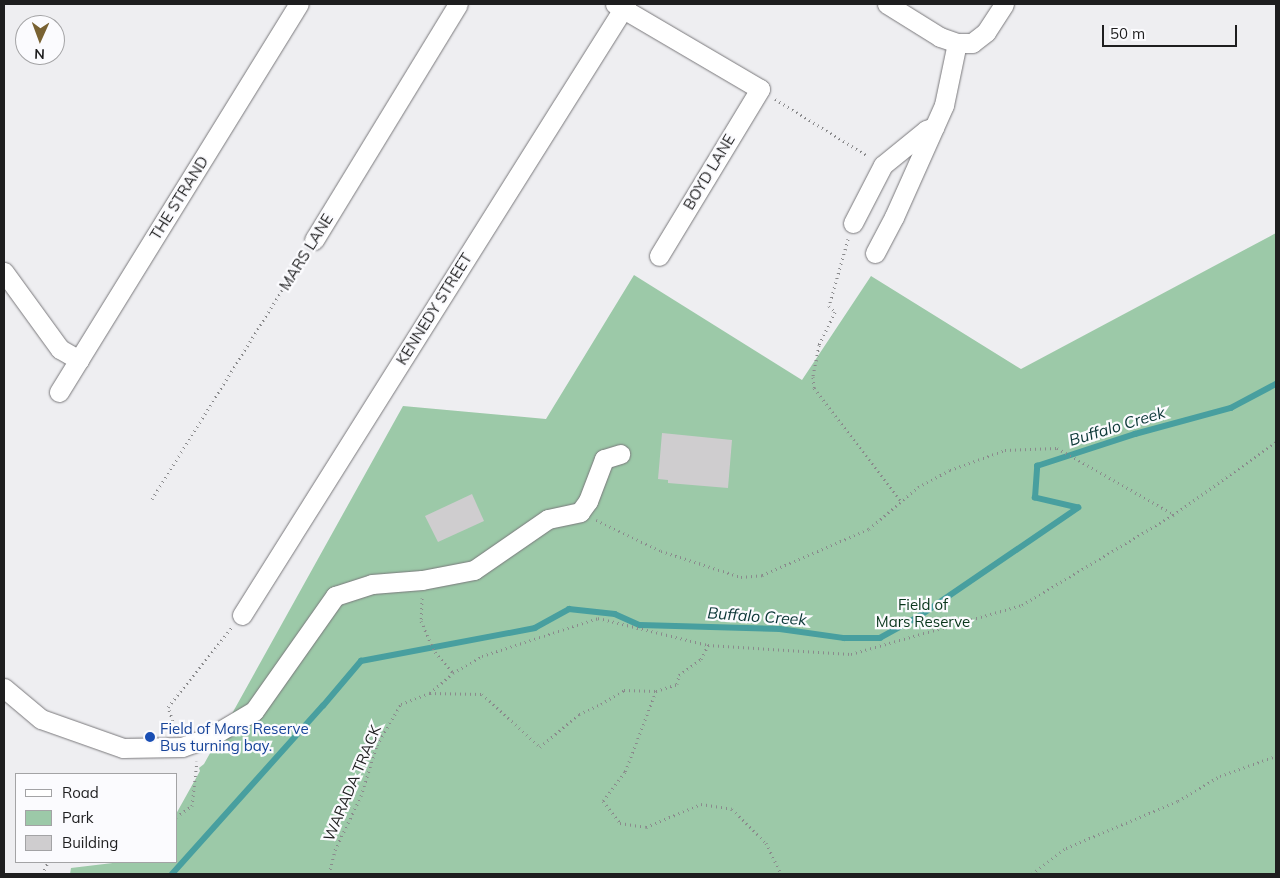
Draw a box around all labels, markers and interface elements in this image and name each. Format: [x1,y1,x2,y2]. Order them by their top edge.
north arrow [15,15,65,65]
scale bar [1105,15,1240,47]
text: 50 m [1110,24,1145,43]
text: N [34,45,45,63]
street label: BOYD LANE [680,131,738,213]
street label: THE STRAND [146,153,212,243]
street label: MARS LANE [275,211,337,293]
street label: KENNEDY STREET [392,250,476,368]
water label: Buffalo Creek [1067,402,1167,450]
park label: Field of Mars Reserve [876,595,970,630]
water label: Buffalo Creek [707,603,807,629]
place label: Field of Mars Reserve Bus turning bay. [160,719,309,754]
street label: WARADA TRACK [319,722,385,844]
marker: Field of Mars Reserve Bus turning bay. [144,731,156,743]
legend [15,773,178,863]
text: Road [62,783,99,802]
text: Park [62,808,94,827]
text: Building [62,833,118,852]

